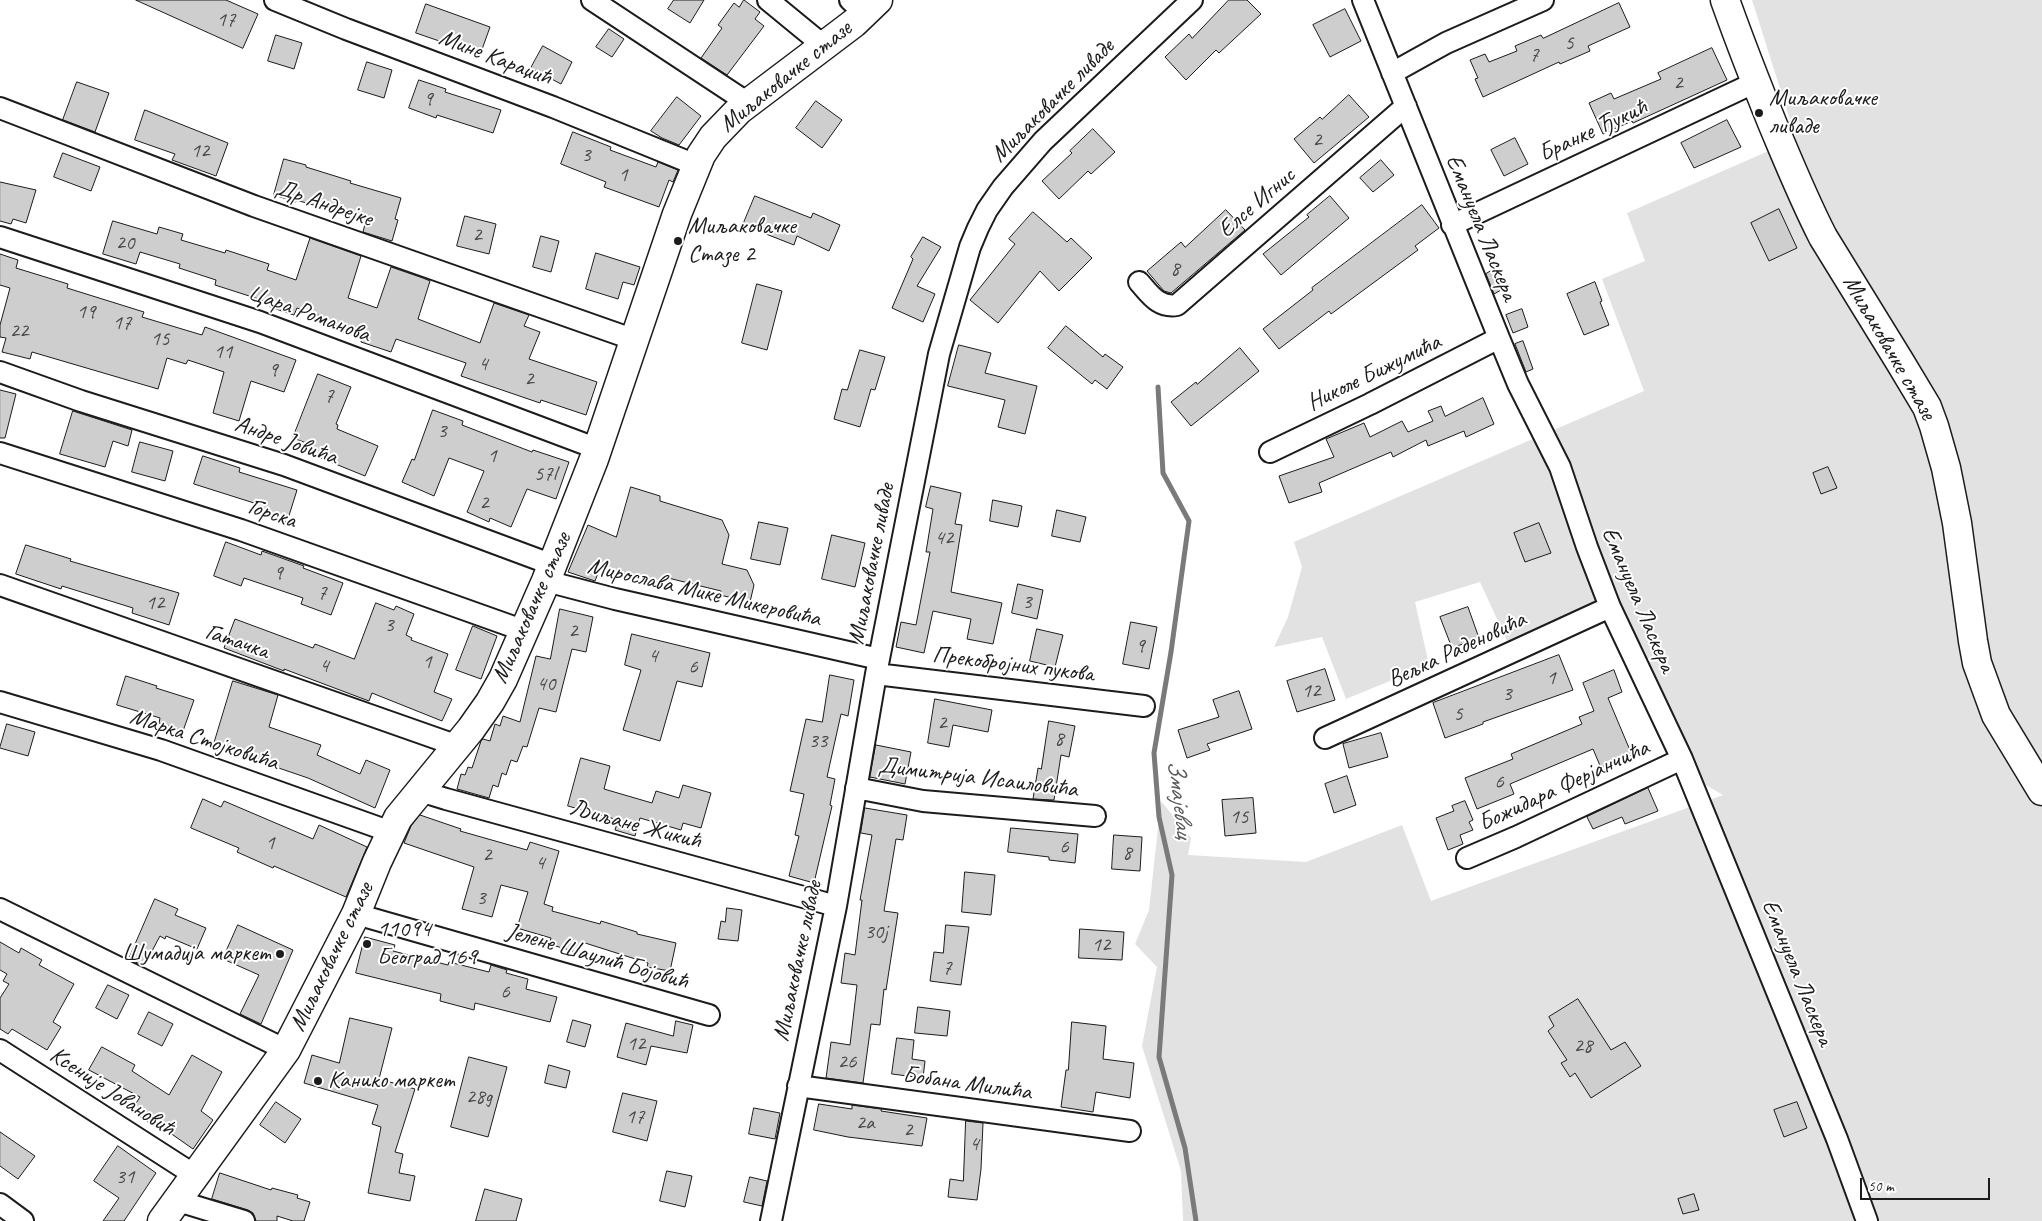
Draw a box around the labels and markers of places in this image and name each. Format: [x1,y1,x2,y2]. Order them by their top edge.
place label: Миљаковачке ливаде [1769,85,1877,141]
marker: Миљаковачке ливаде [1753,107,1765,119]
place label: Миљаковачке Стазе 2 [688,213,796,269]
marker: Миљаковачке Стазе 2 [672,235,684,247]
place label: 11094 Београд 169 [377,916,477,972]
marker: 11094 Београд 169 [361,938,373,950]
place label: Шумадија маркет [122,940,270,968]
marker: Шумадија маркет [274,948,286,960]
place label: Канико маркет [328,1067,454,1095]
marker: Канико маркет [312,1075,324,1087]

